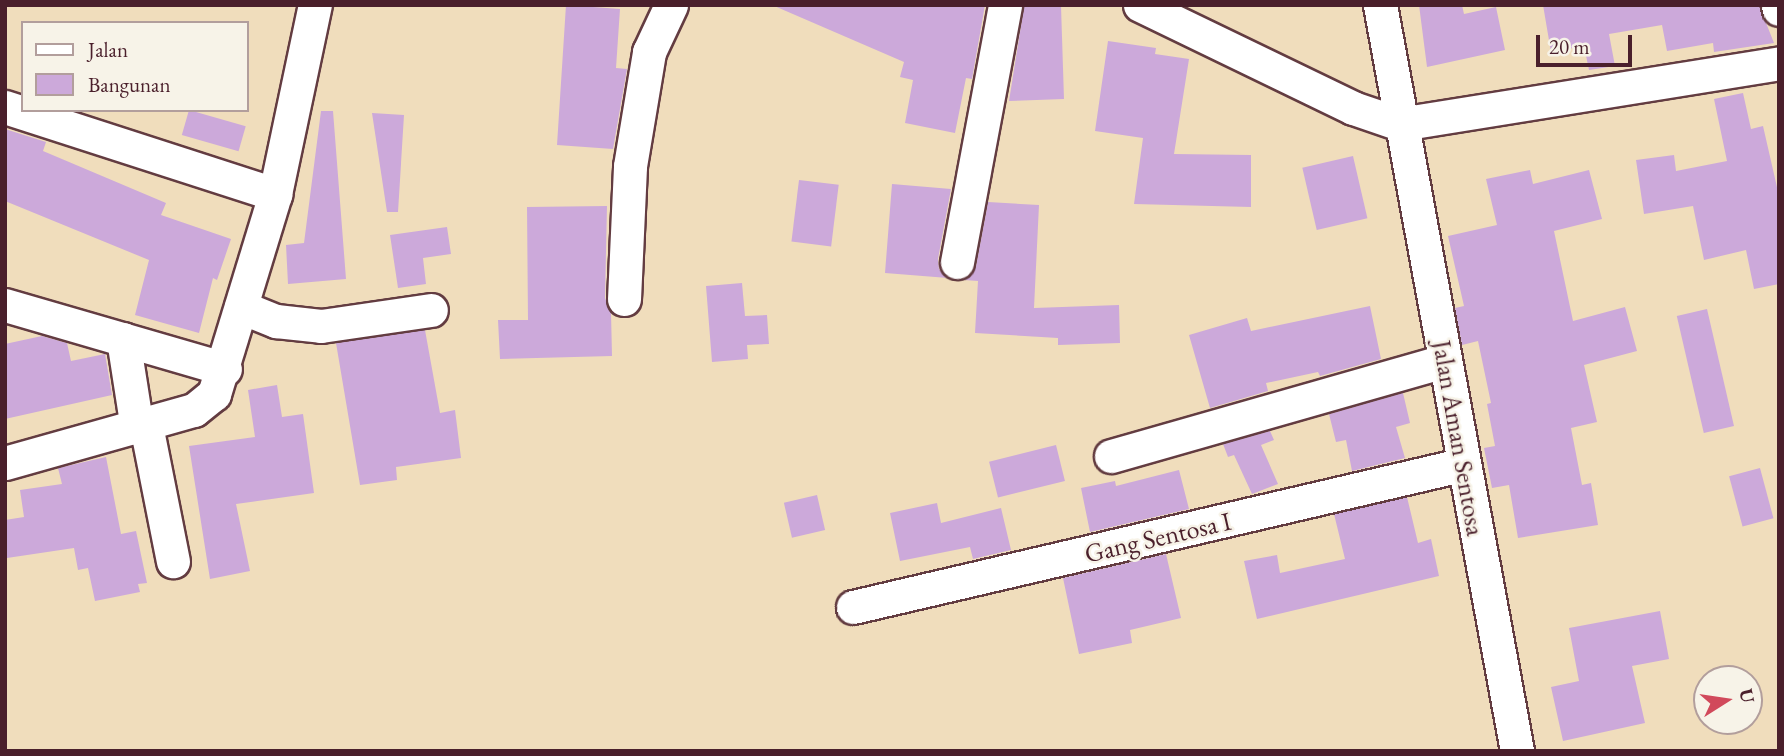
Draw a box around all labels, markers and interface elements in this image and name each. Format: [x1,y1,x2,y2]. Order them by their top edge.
legend [21,21,248,112]
scale bar [1539,21,1635,65]
text: 20 m [1549,33,1590,60]
text: Jalan [88,36,128,63]
text: Bangunan [88,71,171,98]
street label: Jalan Aman Sentosa [1425,338,1491,538]
street label: Gang Sentosa I [1082,506,1234,570]
north arrow [1693,665,1763,735]
text: U [1733,686,1761,705]

